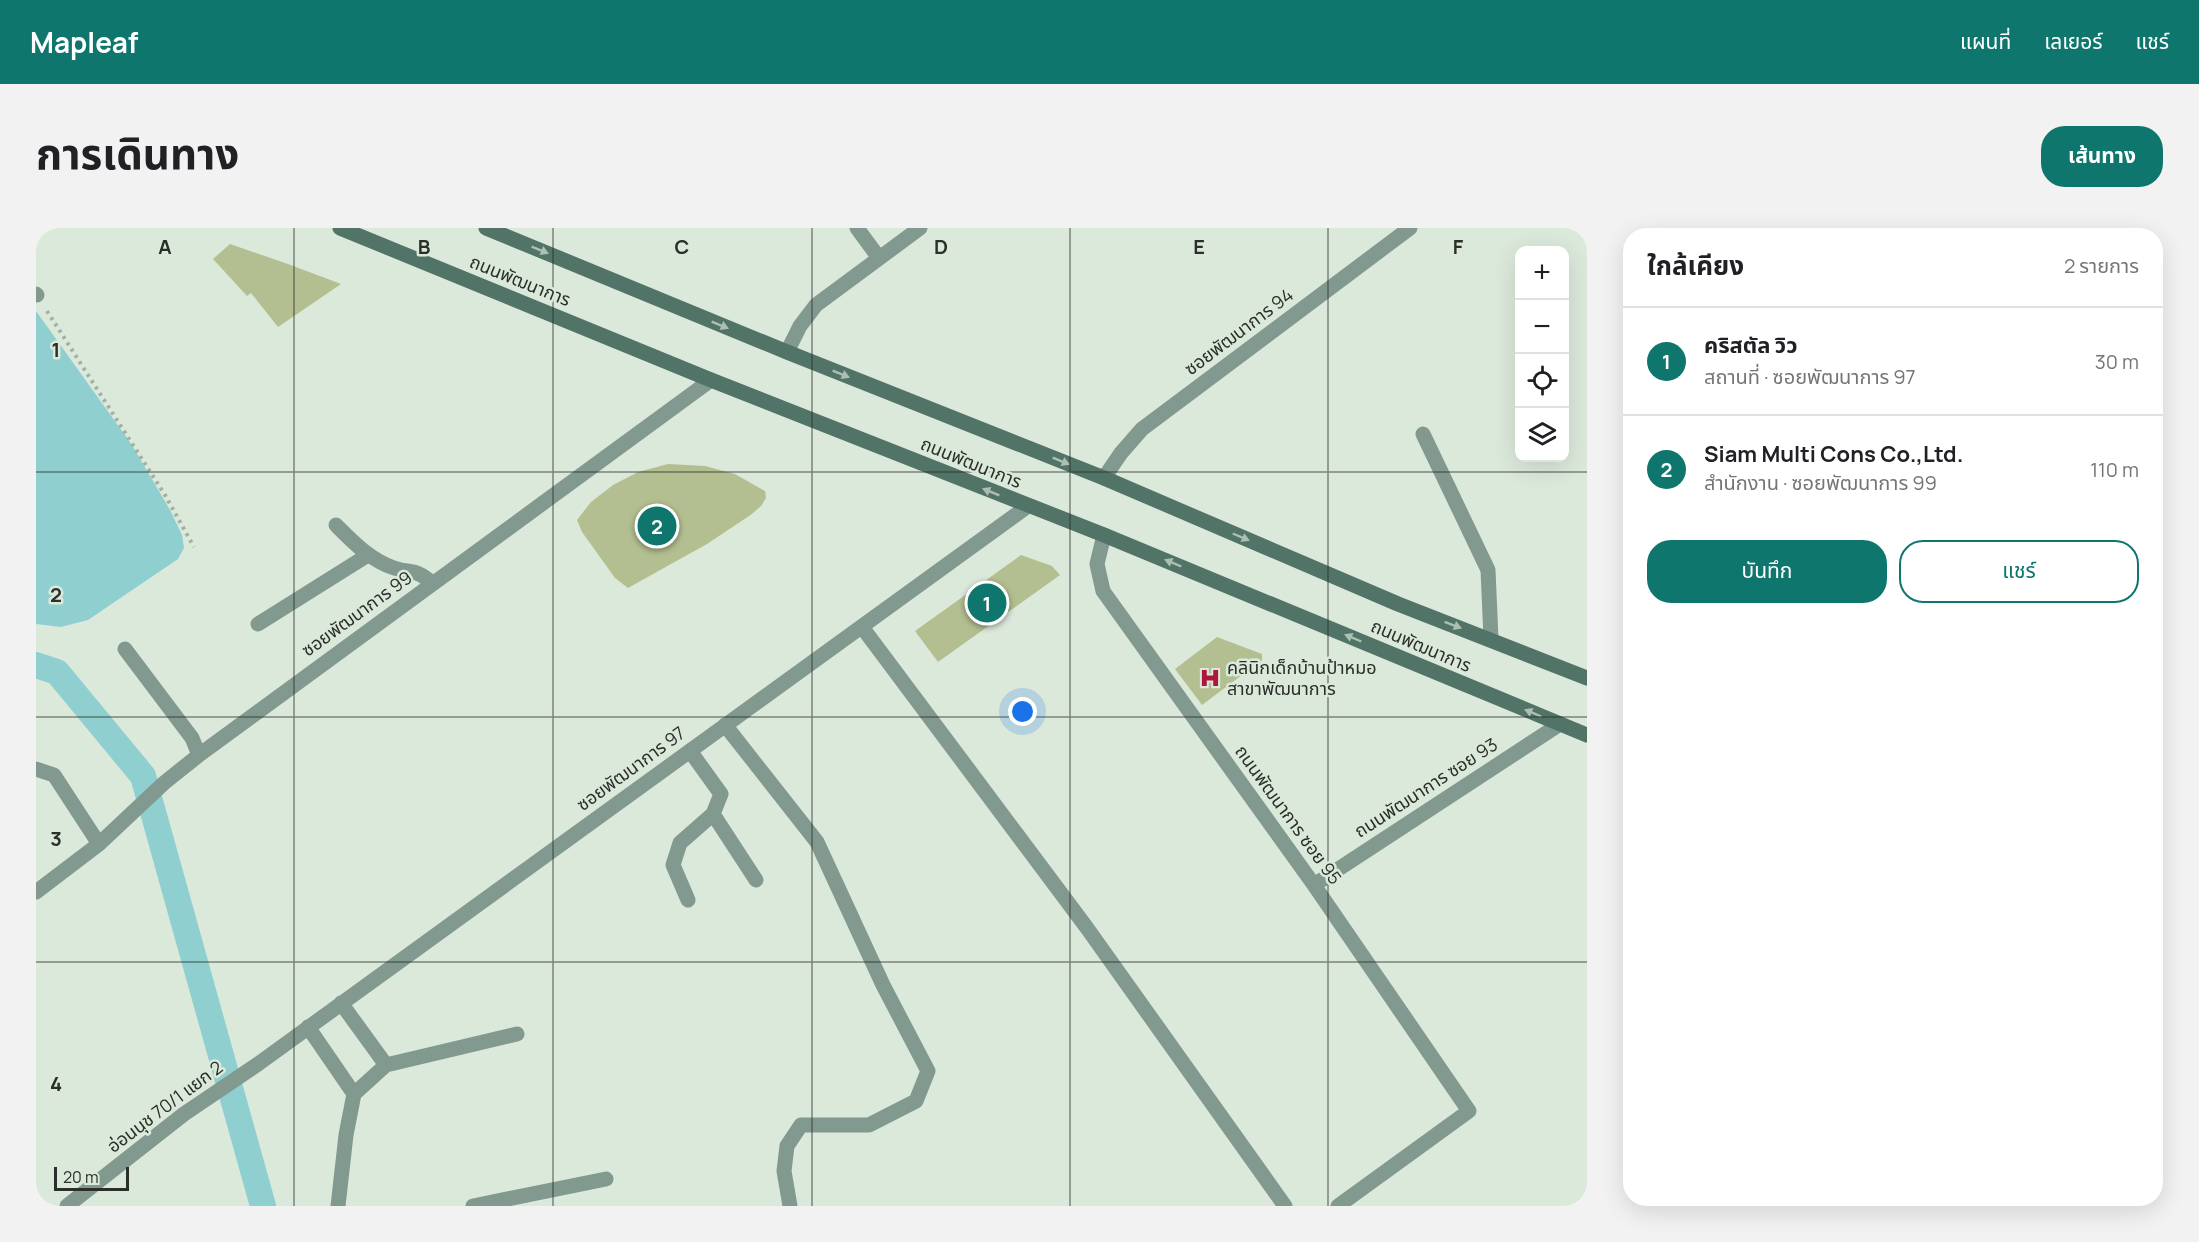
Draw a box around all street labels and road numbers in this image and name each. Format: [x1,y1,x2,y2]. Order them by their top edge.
street label: ถนนพัฒนาการ [466,249,575,311]
street label: ซอยพัฒนาการ 94 [1179,282,1298,380]
street label: ถนนพัฒนาการ [917,431,1026,493]
street label: ซอยพัฒนาการ 99 [296,565,416,661]
street label: ถนนพัฒนาการ [1367,613,1475,677]
street label: ซอยพัฒนาการ 97 [571,721,689,816]
street label: ถนนพัฒนาการ ซอย 93 [1349,732,1502,843]
street label: ถนนพัฒนาการ ซอย 95 [1230,740,1348,889]
street label: อ่อนนุช 70/1 แยก 2 [102,1055,227,1158]

